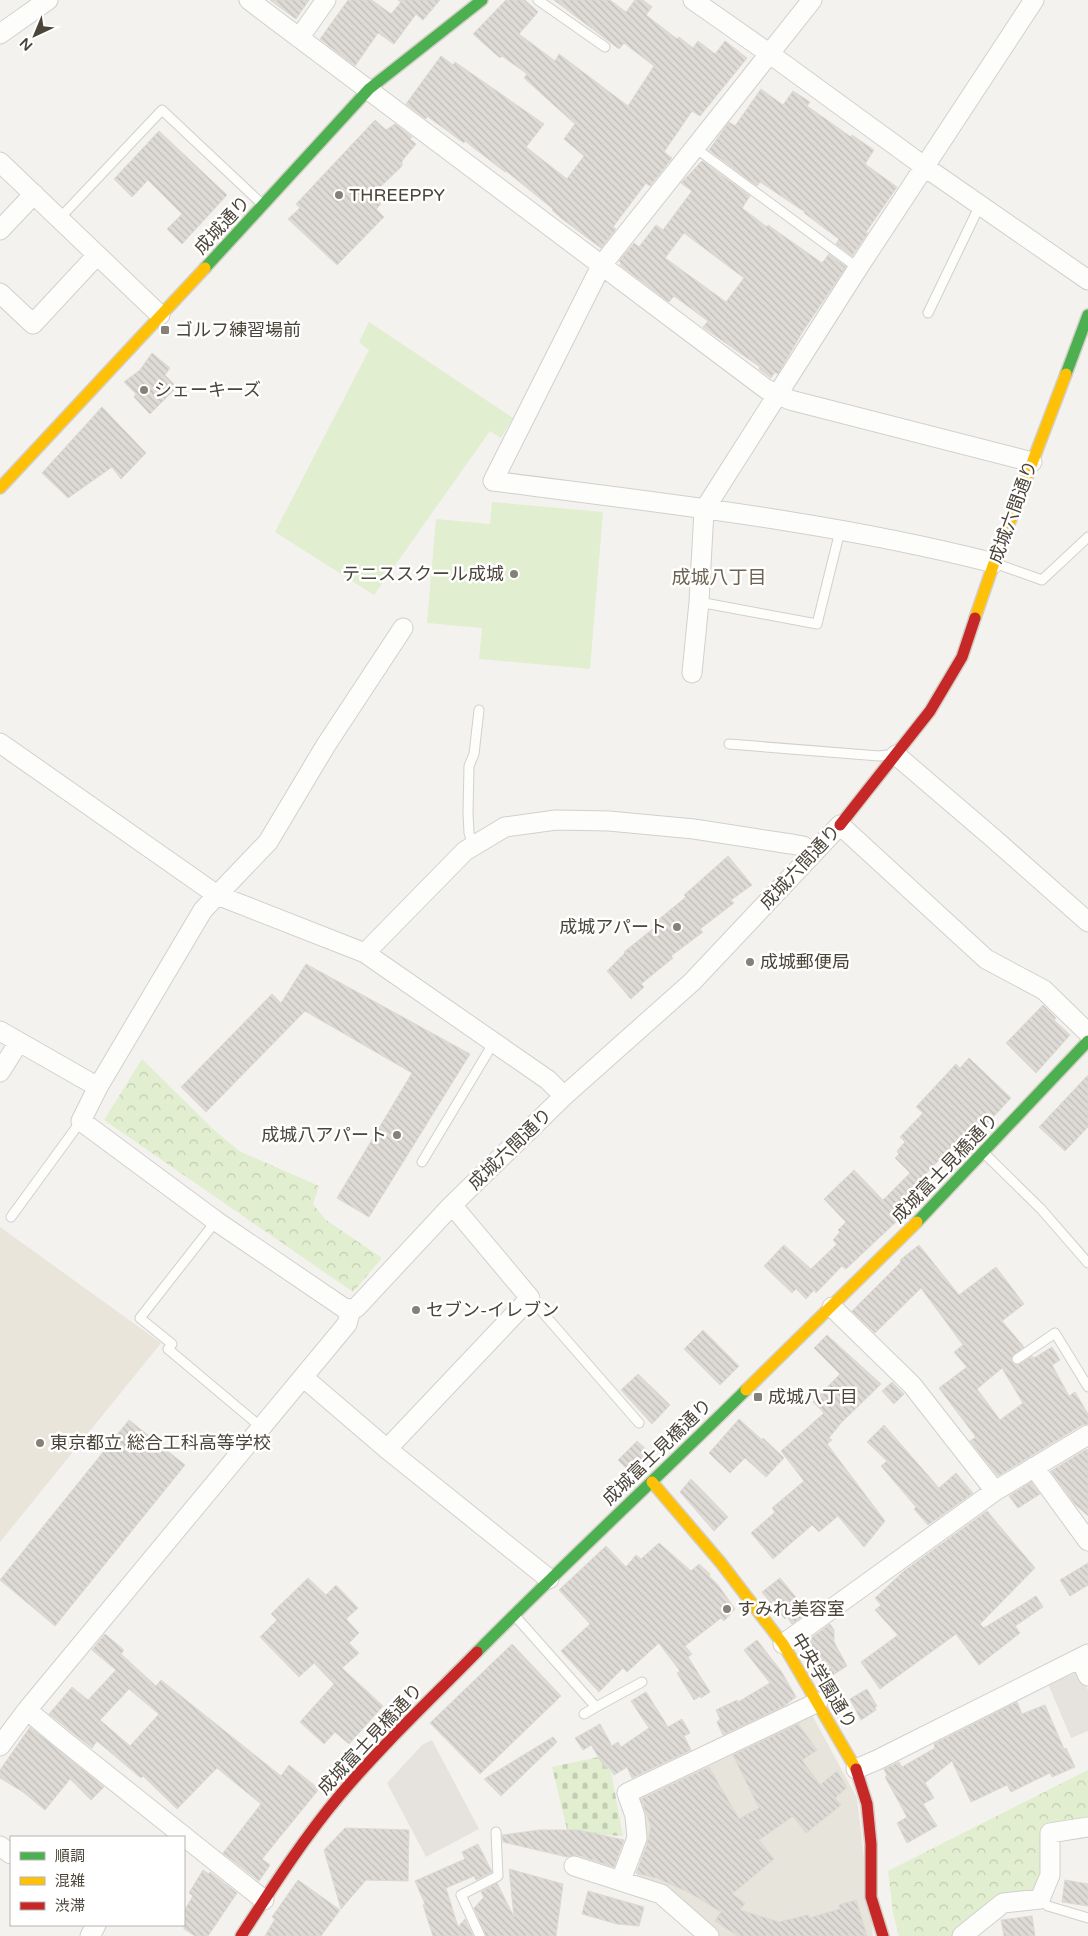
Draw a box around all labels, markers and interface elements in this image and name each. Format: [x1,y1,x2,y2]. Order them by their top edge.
north arrow [10,10,60,60]
text: N [16,34,36,54]
place label: THREEPPY [349,184,445,206]
marker: THREEPPY [333,189,345,201]
street label: 成城通り [189,191,255,259]
place label: ゴルフ練習場前 [175,319,301,341]
marker: ゴルフ練習場前 [159,324,171,336]
place label: シェーキーズ [154,379,261,401]
marker: シェーキーズ [138,384,150,396]
street label: 成城六間通り [984,457,1042,567]
place label: テニススクール成城 [342,563,504,585]
district label: 成城八丁目 [671,567,767,589]
marker: テニススクール成城 [508,568,520,580]
street label: 成城六間通り [755,820,845,914]
place label: 成城アパート [559,916,667,938]
marker: 成城アパート [671,921,683,933]
place label: 成城郵便局 [760,951,850,973]
marker: 成城郵便局 [744,956,756,968]
street label: 成城六間通り [464,1104,556,1194]
street label: 成城富士見橋通り [887,1109,1003,1227]
place label: 成城八アパート [261,1124,387,1146]
marker: 成城八アパート [391,1129,403,1141]
place label: セブン-イレブン [426,1299,559,1321]
marker: セブン-イレブン [410,1304,422,1316]
place label: 成城八丁目 [768,1386,858,1408]
marker: 成城八丁目 [752,1391,764,1403]
street label: 成城富士見橋通り [598,1394,716,1510]
place label: 東京都立 総合工科高等学校 [50,1432,271,1454]
marker: 東京都立 総合工科高等学校 [34,1437,46,1449]
place label: すみれ美容室 [737,1598,845,1620]
marker: すみれ美容室 [721,1603,733,1615]
street label: 中央学園通り [787,1629,861,1733]
street label: 成城富士見橋通り [313,1679,427,1799]
legend [10,1836,185,1926]
text: 順調 [55,1847,85,1865]
text: 混雑 [55,1872,85,1890]
text: 渋滞 [55,1897,85,1915]

